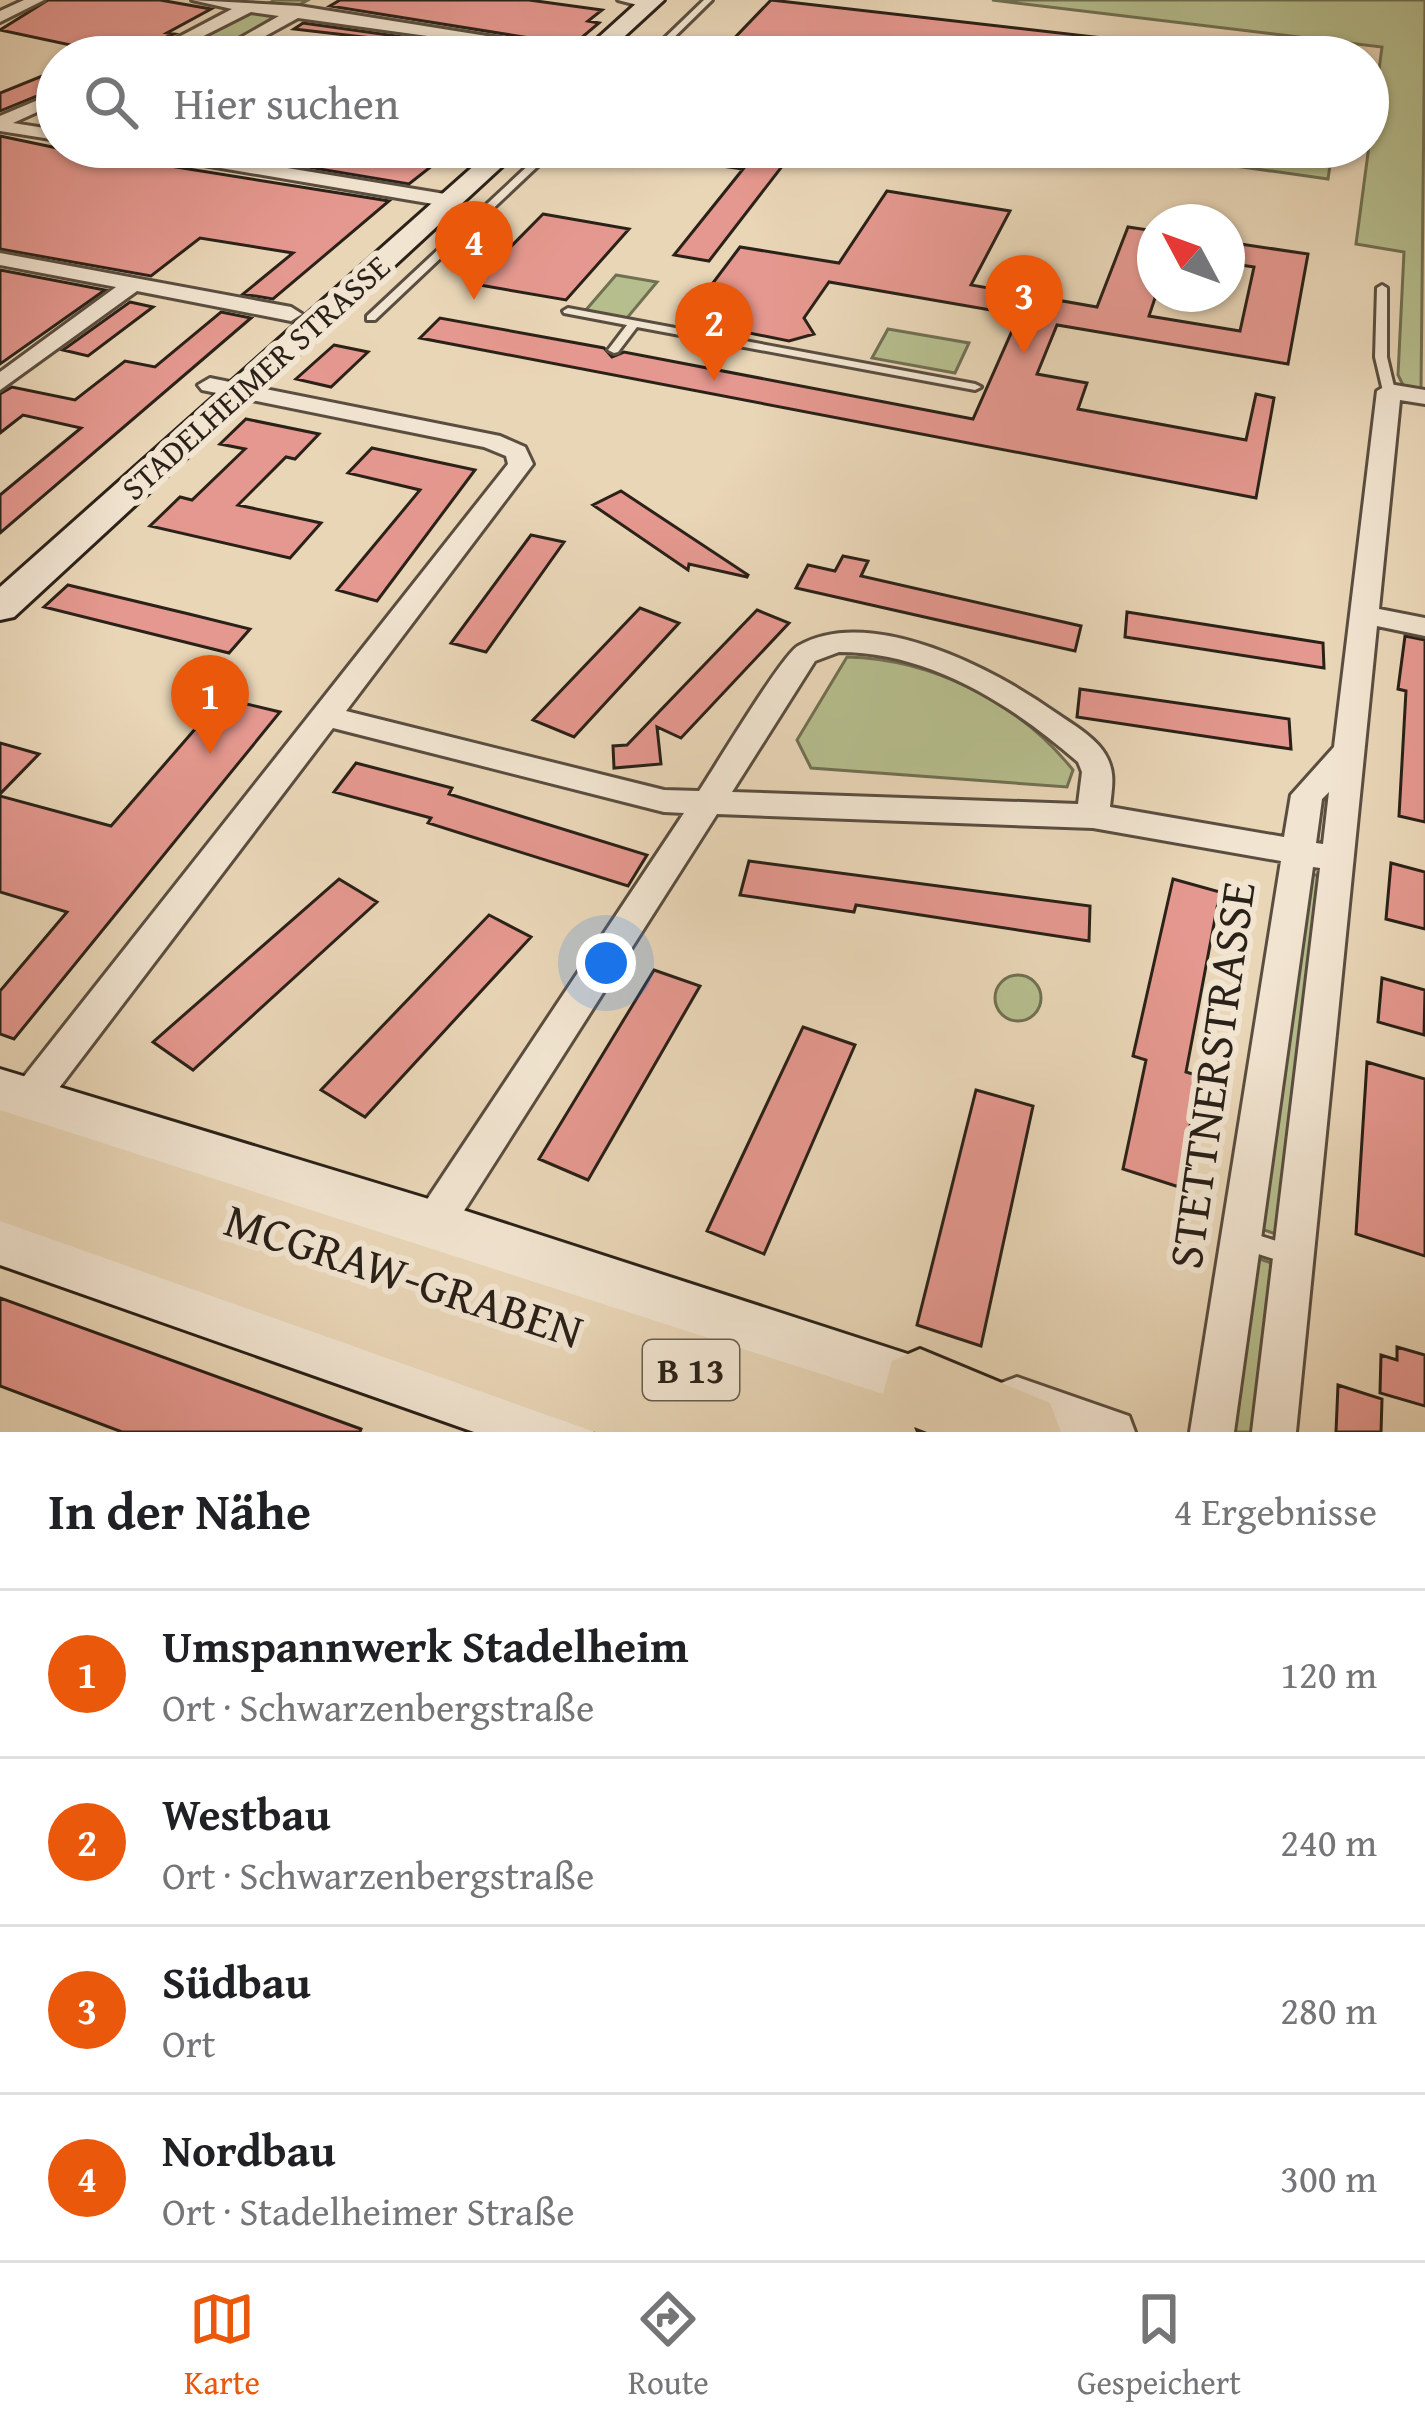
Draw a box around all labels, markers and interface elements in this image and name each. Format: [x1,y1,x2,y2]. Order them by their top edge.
search box [36,36,1389,168]
icon: search [78,69,144,135]
text: Hier suchen [174,70,399,135]
pin: 4 [435,201,513,300]
north arrow [1137,204,1245,312]
street label: STADELHEIMER STRASSE [110,243,400,511]
pin: 3 [985,255,1063,354]
pin: 2 [675,282,753,381]
pin: 1 [171,655,249,754]
street label: STETTNERSTRASSE [1148,877,1273,1273]
your location [576,933,636,993]
street label: MCGRAW-GRABEN [216,1183,592,1366]
road number: B 13 [643,1340,739,1400]
text: In der Nähe [48,1473,311,1548]
text: 4 Ergebnisse [1174,1482,1377,1539]
text: Umspannwerk Stadelheim [162,1613,689,1678]
text: 1 [77,1645,97,1702]
text: 120 m [1280,1645,1377,1702]
text: Ort · Schwarzenbergstraße [162,1678,594,1735]
text: Westbau [162,1781,330,1846]
text: 2 [77,1813,97,1870]
text: 240 m [1280,1813,1377,1870]
text: Ort · Schwarzenbergstraße [162,1846,594,1903]
text: Südbau [162,1949,311,2014]
text: 3 [77,1981,97,2038]
text: 280 m [1280,1981,1377,2038]
text: Ort [162,2014,216,2071]
text: Nordbau [162,2117,336,2182]
text: 4 [77,2149,97,2206]
text: 300 m [1280,2149,1377,2206]
text: Ort · Stadelheimer Straße [162,2182,575,2239]
tab: Karte [184,2286,260,2406]
tab: Route [628,2286,709,2406]
tab: Gespeichert [1077,2286,1241,2406]

